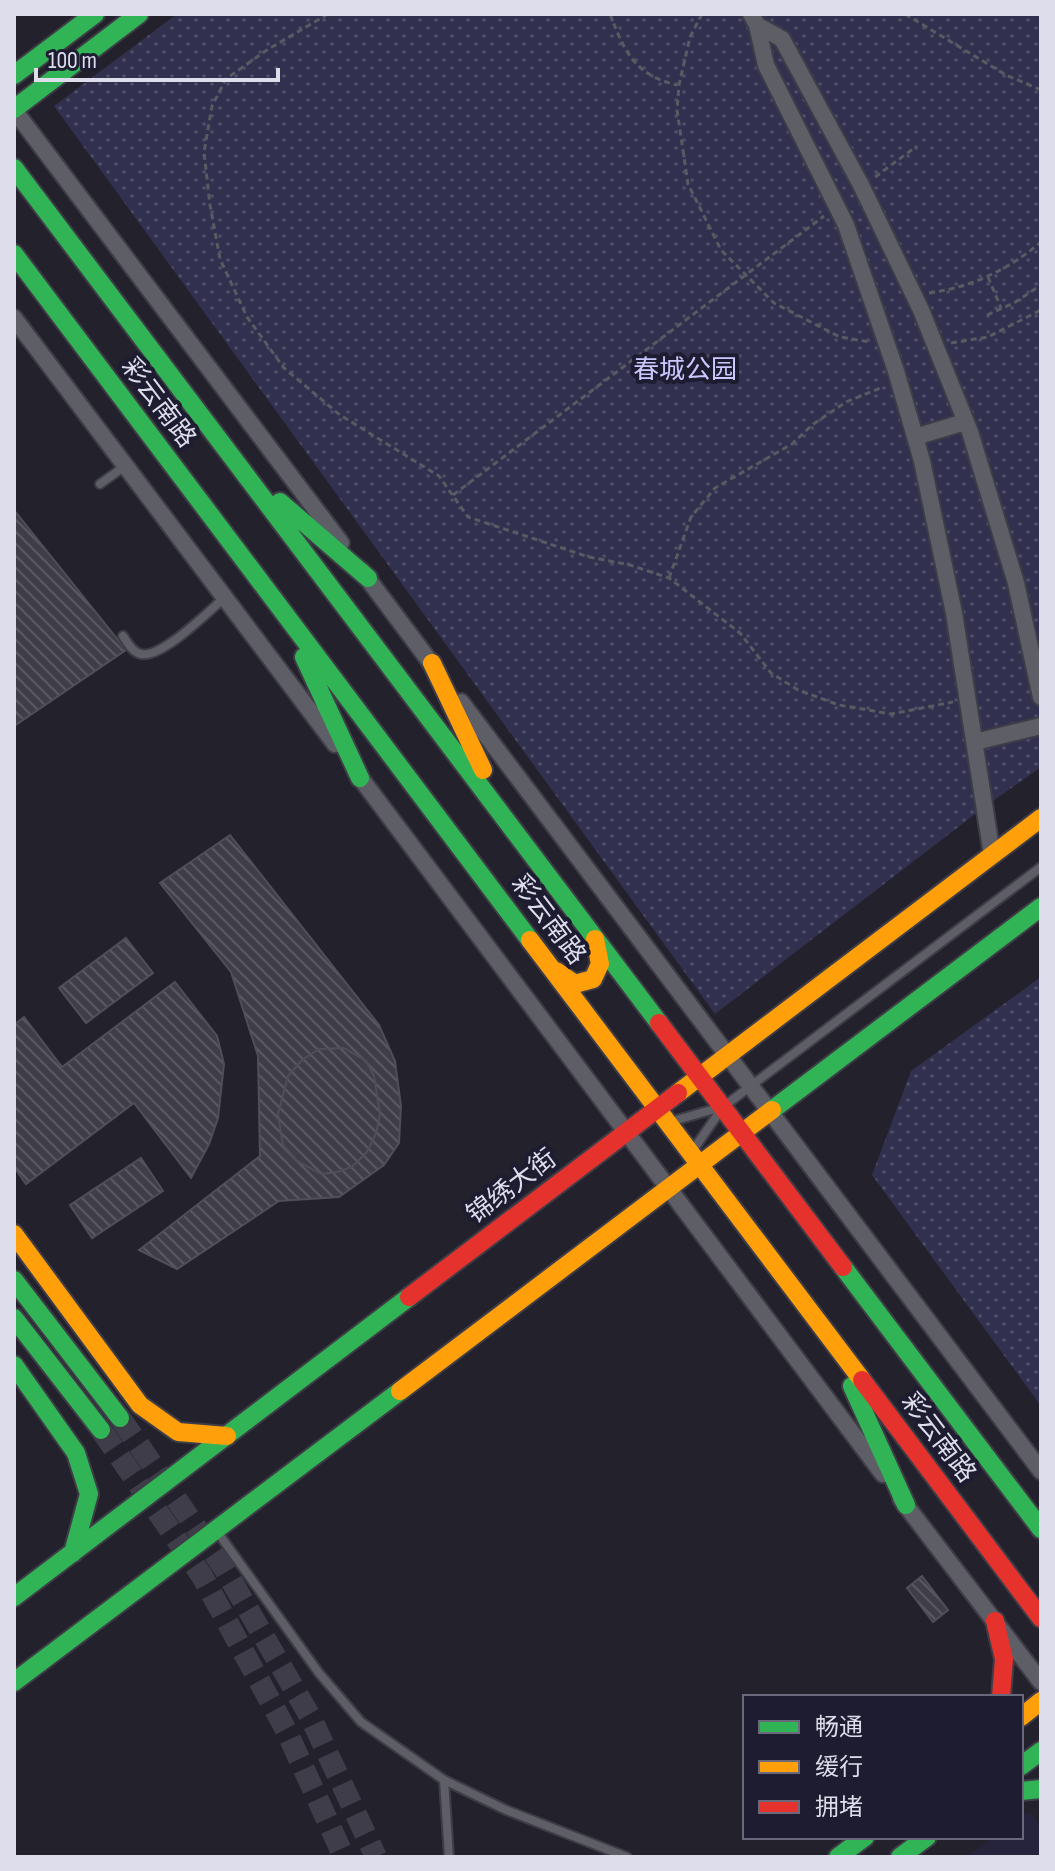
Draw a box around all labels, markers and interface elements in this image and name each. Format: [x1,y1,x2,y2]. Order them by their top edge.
scale bar [36,32,278,82]
text: 100 m [48,46,97,75]
street label: 彩云南路 [114,352,202,454]
park label: 春城公园 [633,355,737,386]
street label: 彩云南路 [504,869,592,971]
street label: 锦绣大街 [461,1143,563,1231]
street label: 彩云南路 [894,1387,982,1489]
legend [743,1695,1023,1839]
text: 畅通 [815,1713,863,1742]
text: 缓行 [815,1753,863,1782]
text: 拥堵 [815,1793,863,1822]

